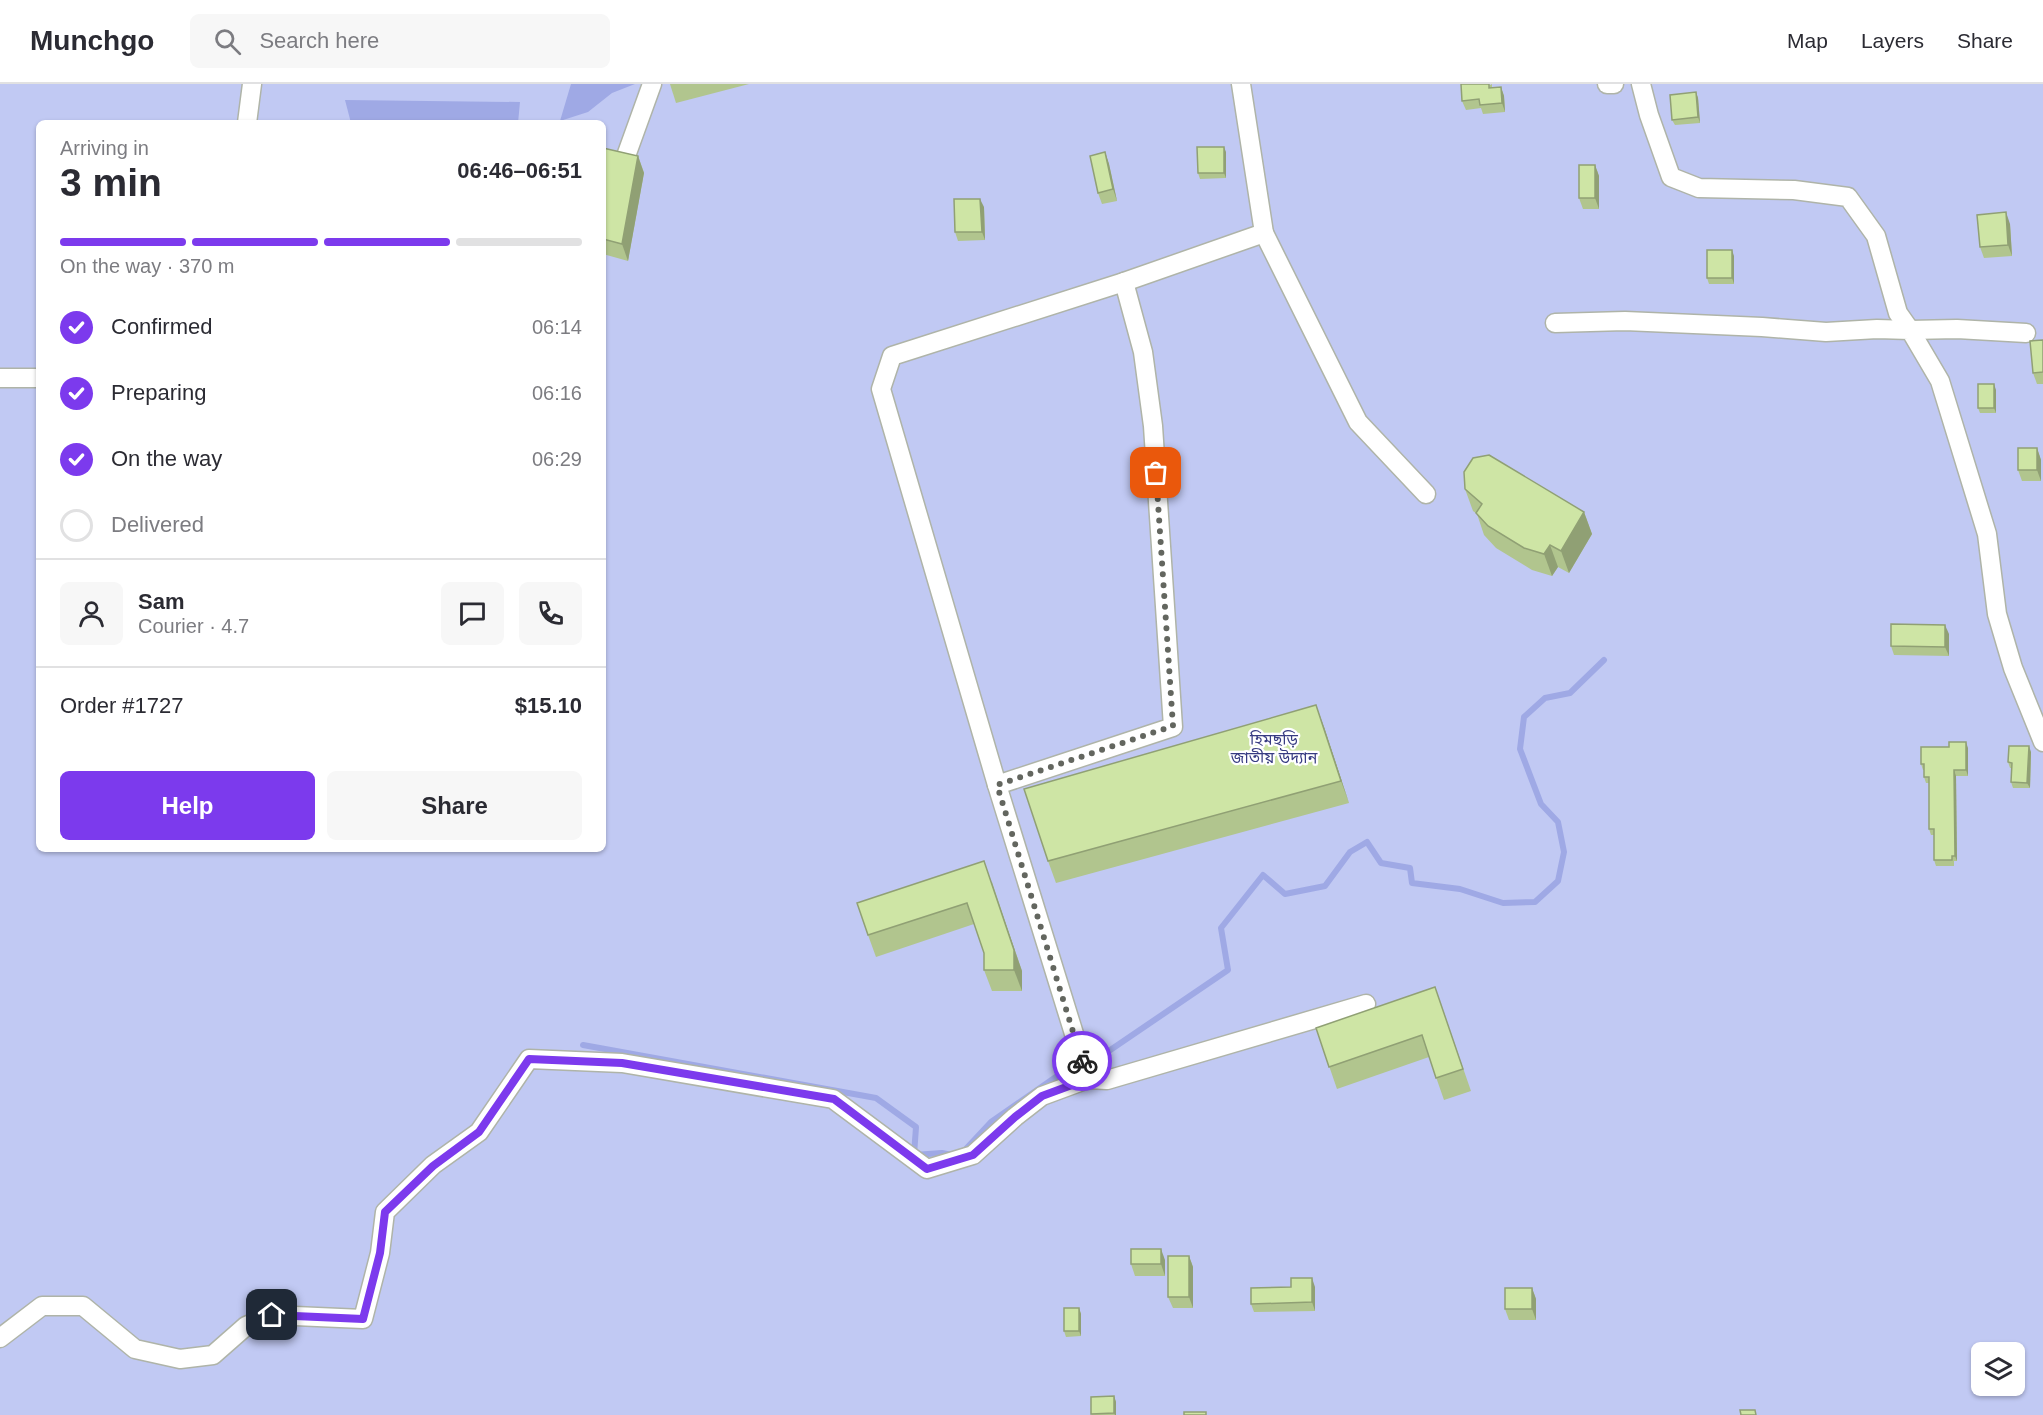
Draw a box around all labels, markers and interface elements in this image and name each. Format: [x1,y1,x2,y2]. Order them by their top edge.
search box [190,14,610,68]
text: Munchgo [30,25,154,56]
icon: search [211,25,244,58]
text: Search here [259,28,379,53]
text: Map [1787,29,1828,52]
text: Layers [1861,29,1924,52]
text: Share [1957,29,2013,52]
text: Arriving in [60,137,149,159]
text: 06:46–06:51 [457,158,582,183]
text: 3 min [60,161,162,204]
text: On the way · 370 m [60,255,235,277]
icon: check [60,311,93,344]
text: Confirmed [111,314,212,339]
text: 06:14 [532,316,582,338]
icon: check [60,377,93,410]
text: Preparing [111,380,206,405]
text: 06:16 [532,382,582,404]
icon: check [60,443,93,476]
text: On the way [111,446,222,471]
pin [1130,447,1181,498]
text: 06:29 [532,448,582,470]
icon: bag [1139,456,1172,489]
text: Delivered [111,512,204,537]
button: person [60,582,123,645]
button: chat [441,582,504,645]
button: phone [519,582,582,645]
text: Sam [138,589,184,614]
text: Courier · 4.7 [138,615,249,637]
text: Order #1727 [60,693,184,718]
text: $15.10 [515,693,582,718]
park label: হিমছড়ি জাতীয় উদ্যান [1230,730,1318,766]
button: Help [60,771,315,840]
button: Share [327,771,582,840]
courier [1052,1031,1112,1091]
icon: bike [1066,1045,1099,1078]
pin [246,1289,297,1340]
icon: home [255,1298,288,1331]
map controls [1971,1342,2025,1396]
button: layers [1971,1342,2025,1396]

